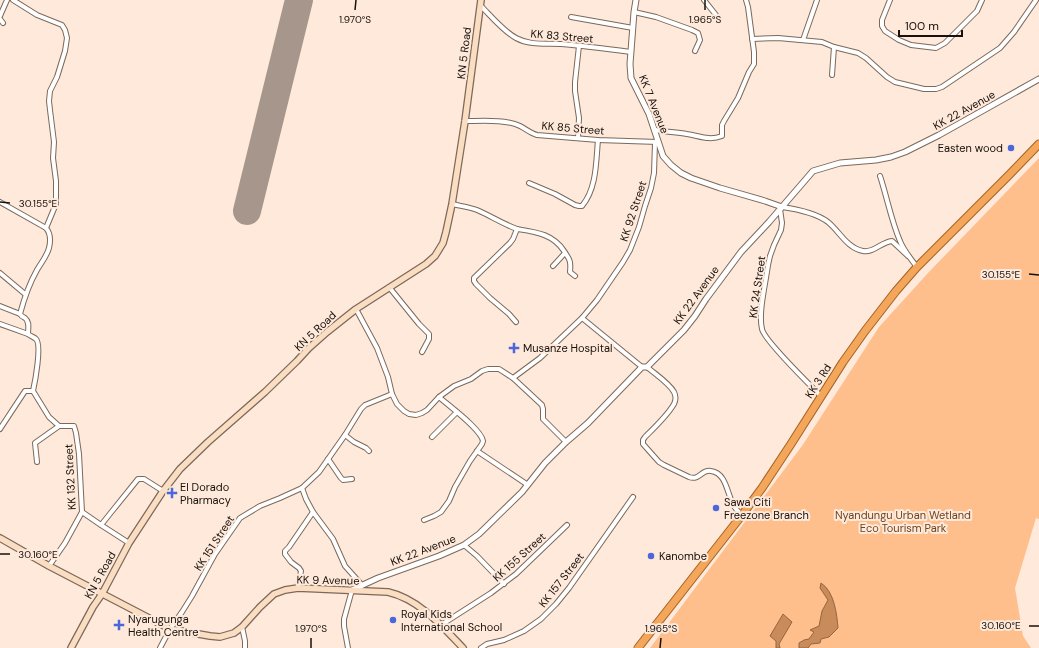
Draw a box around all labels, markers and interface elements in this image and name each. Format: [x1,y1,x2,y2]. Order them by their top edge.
scale bar [899,12,962,38]
text: 1.970°S [339,13,371,26]
text: 1.965°S [689,13,721,26]
text: 100 m [905,18,939,34]
street label: KN 5 Road [454,26,474,80]
street label: KK 83 Street [530,26,594,46]
street label: KK 7 Avenue [636,73,672,135]
street label: KK 22 Avenue [931,87,997,133]
street label: KK 85 Street [541,118,605,138]
place label: Easten wood [938,141,1003,155]
marker: Easten wood [1006,143,1016,153]
street label: KK 92 Street [617,179,649,243]
text: 30.155°E [19,197,58,210]
street label: KK 24 Street [746,255,768,319]
street label: KK 22 Avenue [670,263,722,327]
text: 30.155°E [982,268,1021,281]
street label: KN 5 Road [291,308,339,354]
place label: Musanze Hospital [523,341,612,355]
marker: Musanze Hospital [508,342,520,354]
street label: KK 3 Rd [802,361,834,401]
street label: KK 132 Street [61,444,79,510]
place label: El Dorado Pharmacy [180,480,231,507]
marker: El Dorado Pharmacy [167,488,177,498]
place label: Sawa Citi Freezone Branch [724,495,809,522]
marker: Sawa Citi Freezone Branch [711,503,721,513]
park label: Nyandungu Urban Wetland Eco Tourism Park [835,508,971,535]
street label: KK 151 Street [191,513,237,573]
street label: KK 155 Street [490,529,548,585]
street label: KK 22 Avenue [388,531,458,569]
text: 30.160°E [18,548,58,561]
street label: KN 5 Road [81,549,119,601]
place label: Kanombe [659,549,707,563]
street label: KK 157 Street [535,550,587,610]
marker: Kanombe [646,551,656,561]
street label: KK 9 Avenue [296,572,360,588]
place label: Royal Kids International School [401,607,502,634]
place label: Nyarugunga Health Centre [128,612,199,639]
marker: Royal Kids International School [388,615,398,625]
marker: Nyarugunga Health Centre [113,619,125,631]
text: 30.160°E [981,619,1021,632]
text: 1.970°S [295,622,327,635]
text: 1.965°S [645,622,677,635]

